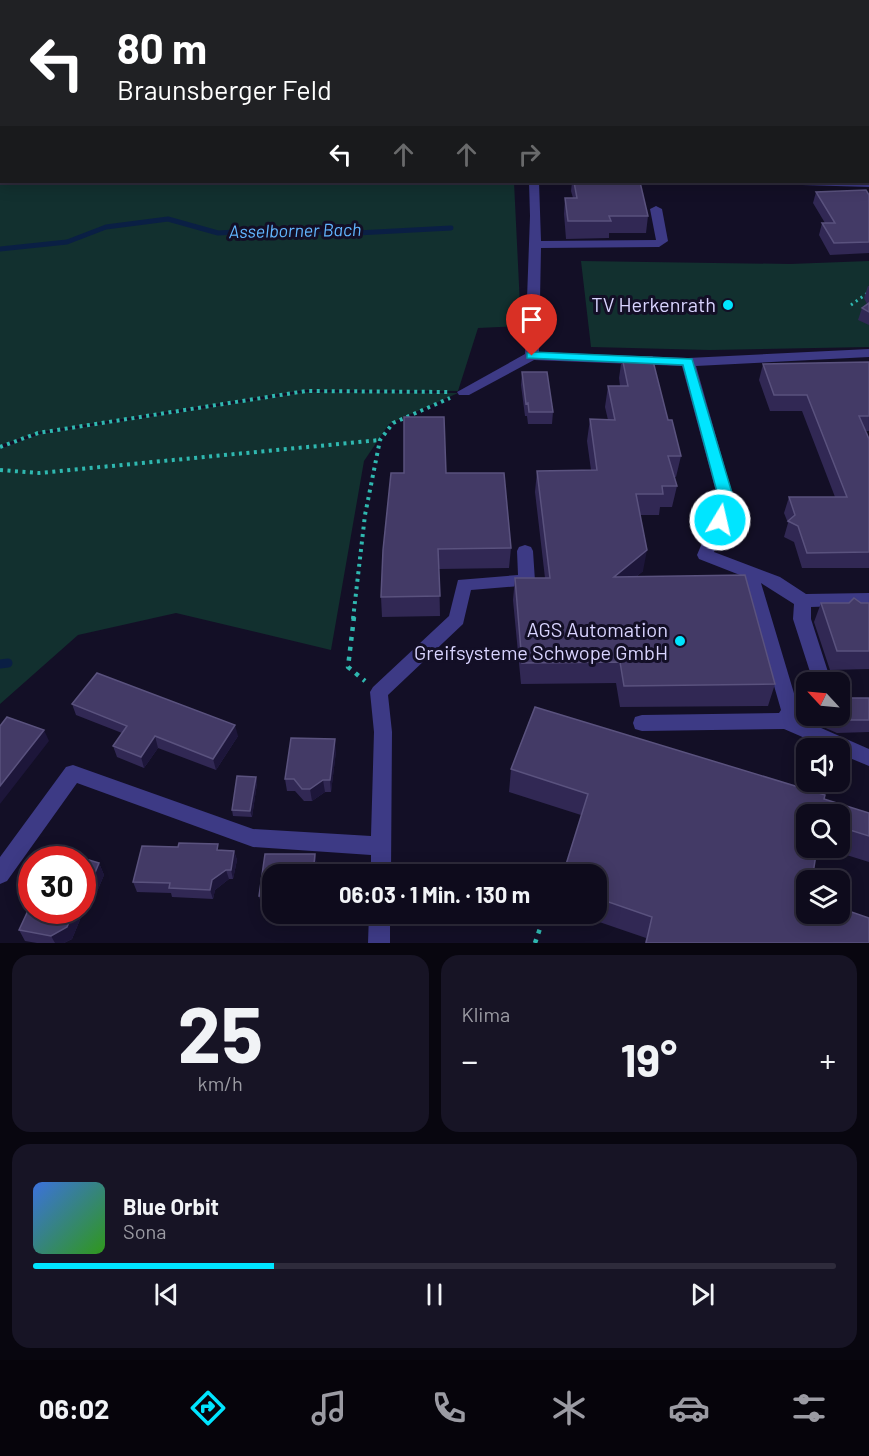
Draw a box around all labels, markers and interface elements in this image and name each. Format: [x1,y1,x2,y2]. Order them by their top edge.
text: 80 m [117,22,207,72]
icon: left [18,24,96,102]
text: Braunsberger Feld [117,73,332,105]
icon: left [324,138,357,171]
icon: ahead [387,138,420,171]
icon: ahead [450,138,483,171]
icon: right [513,138,546,171]
water label: Asselborner Bach [228,218,362,242]
place label: TV Herkenrath [591,292,716,316]
pin [506,294,557,356]
marker: TV Herkenrath [721,298,735,312]
icon: arrive [515,303,548,336]
position arrow [688,488,752,552]
place label: AGS Automation Greifsysteme Schwope GmbH [414,617,668,664]
marker: AGS Automation Greifsysteme Schwope GmbH [673,634,687,648]
north arrow [796,672,850,726]
map controls [796,672,850,924]
button: sound [796,738,850,792]
button: search [796,804,850,858]
speed limit sign: 30 [18,846,96,924]
button: layers [796,870,850,924]
text: 06:03 · 1 Min. · 130 m [339,881,530,907]
text: 25 [177,985,263,1079]
text: Klima [462,1002,510,1026]
text: 19° [620,1032,677,1086]
text: − [462,1040,478,1080]
text: + [820,1040,836,1080]
text: km/h [198,1071,243,1095]
text: Blue Orbit [123,1193,219,1219]
text: Sona [123,1219,167,1243]
icon: previous [150,1278,183,1311]
icon: pause [418,1278,451,1311]
icon: next [686,1278,719,1311]
icon: directions [187,1387,229,1429]
icon: music [308,1387,350,1429]
icon: phone [428,1387,470,1429]
icon: climate [548,1387,590,1429]
icon: car [668,1387,710,1429]
icon: filters [788,1387,830,1429]
text: 06:02 [39,1392,109,1424]

